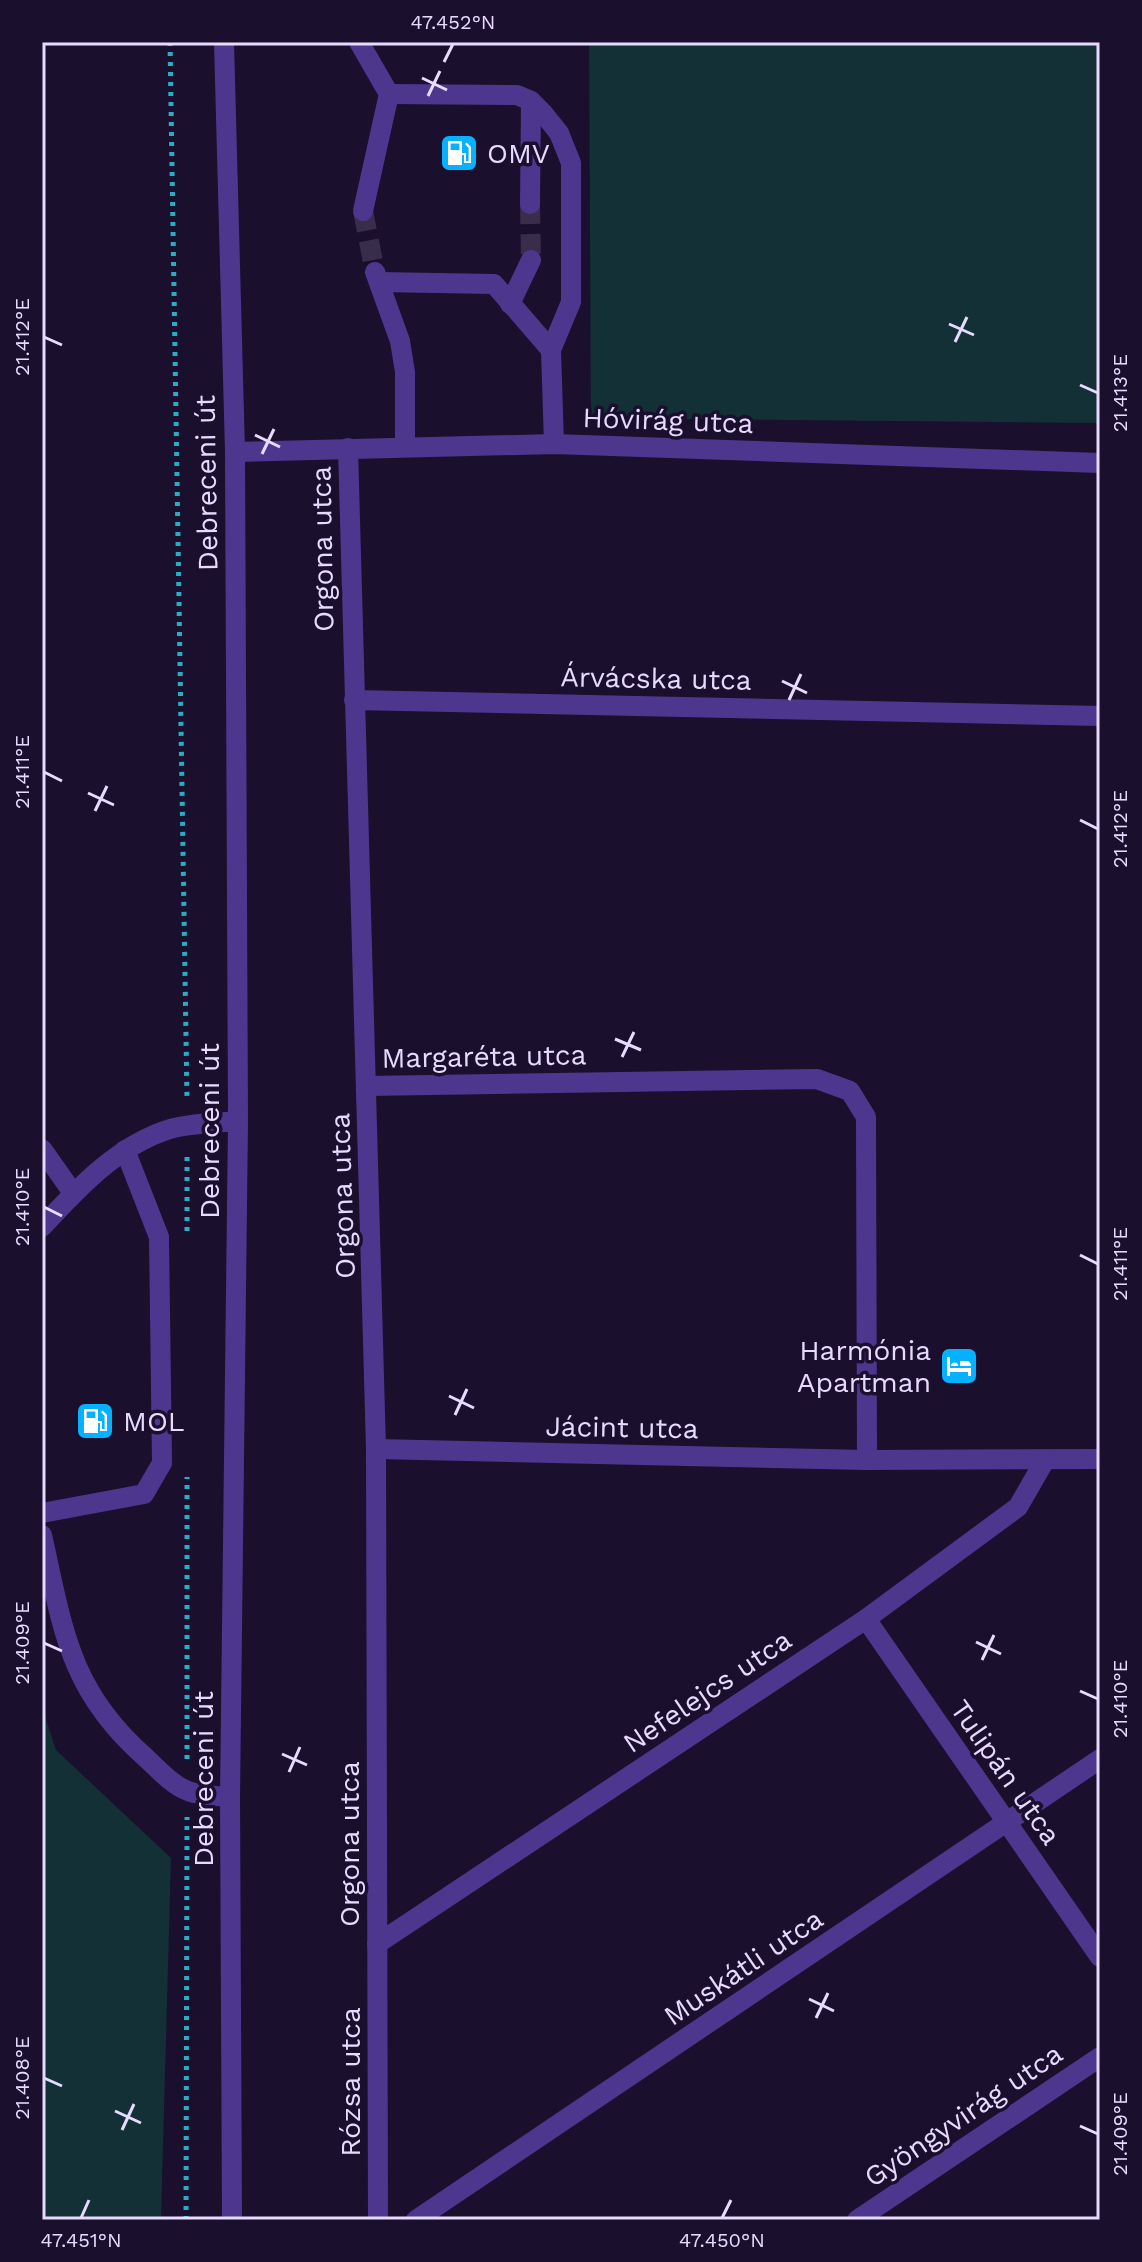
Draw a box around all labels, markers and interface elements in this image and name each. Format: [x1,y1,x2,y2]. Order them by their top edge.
text: 47.452°N [410,10,496,34]
fuel station icon: OMV [438,132,480,174]
place label: OMV [487,137,550,170]
text: 21.412°E [10,298,34,376]
text: 21.413°E [1108,354,1132,432]
street label: Debreceni út [188,394,225,571]
street label: Hóvirág utca [582,401,754,440]
street label: Orgona utca [305,466,340,632]
street label: Árvácska utca [560,660,752,697]
text: 21.411°E [10,735,34,809]
text: 21.412°E [1108,790,1132,868]
street label: Margaréta utca [381,1038,587,1075]
street label: Debreceni út [193,1043,226,1219]
street label: Orgona utca [323,1112,362,1279]
text: 21.410°E [10,1168,34,1246]
text: 21.411°E [1108,1227,1132,1301]
place label: Harmónia Apartman [797,1334,931,1399]
hotel icon: Harmónia Apartman [938,1345,980,1387]
fuel station icon: MOL [74,1400,116,1442]
place label: MOL [123,1405,185,1438]
street label: Jácint utca [545,1410,699,1445]
text: 21.409°E [10,1601,34,1685]
street label: Nefelejcs utca [617,1623,798,1760]
text: 21.410°E [1108,1660,1132,1738]
street label: Debreceni út [187,1691,220,1867]
street label: Tulipán utca [944,1694,1068,1851]
street label: Orgona utca [333,1761,366,1927]
street label: Muskátli utca [658,1902,829,2033]
street label: Rózsa utca [334,2007,367,2157]
text: 21.408°E [10,2036,34,2120]
street label: Gyöngyvirág utca [858,2037,1069,2194]
text: 21.409°E [1108,2092,1132,2176]
text: 47.451°N [40,2228,122,2252]
text: 47.450°N [679,2228,765,2252]

